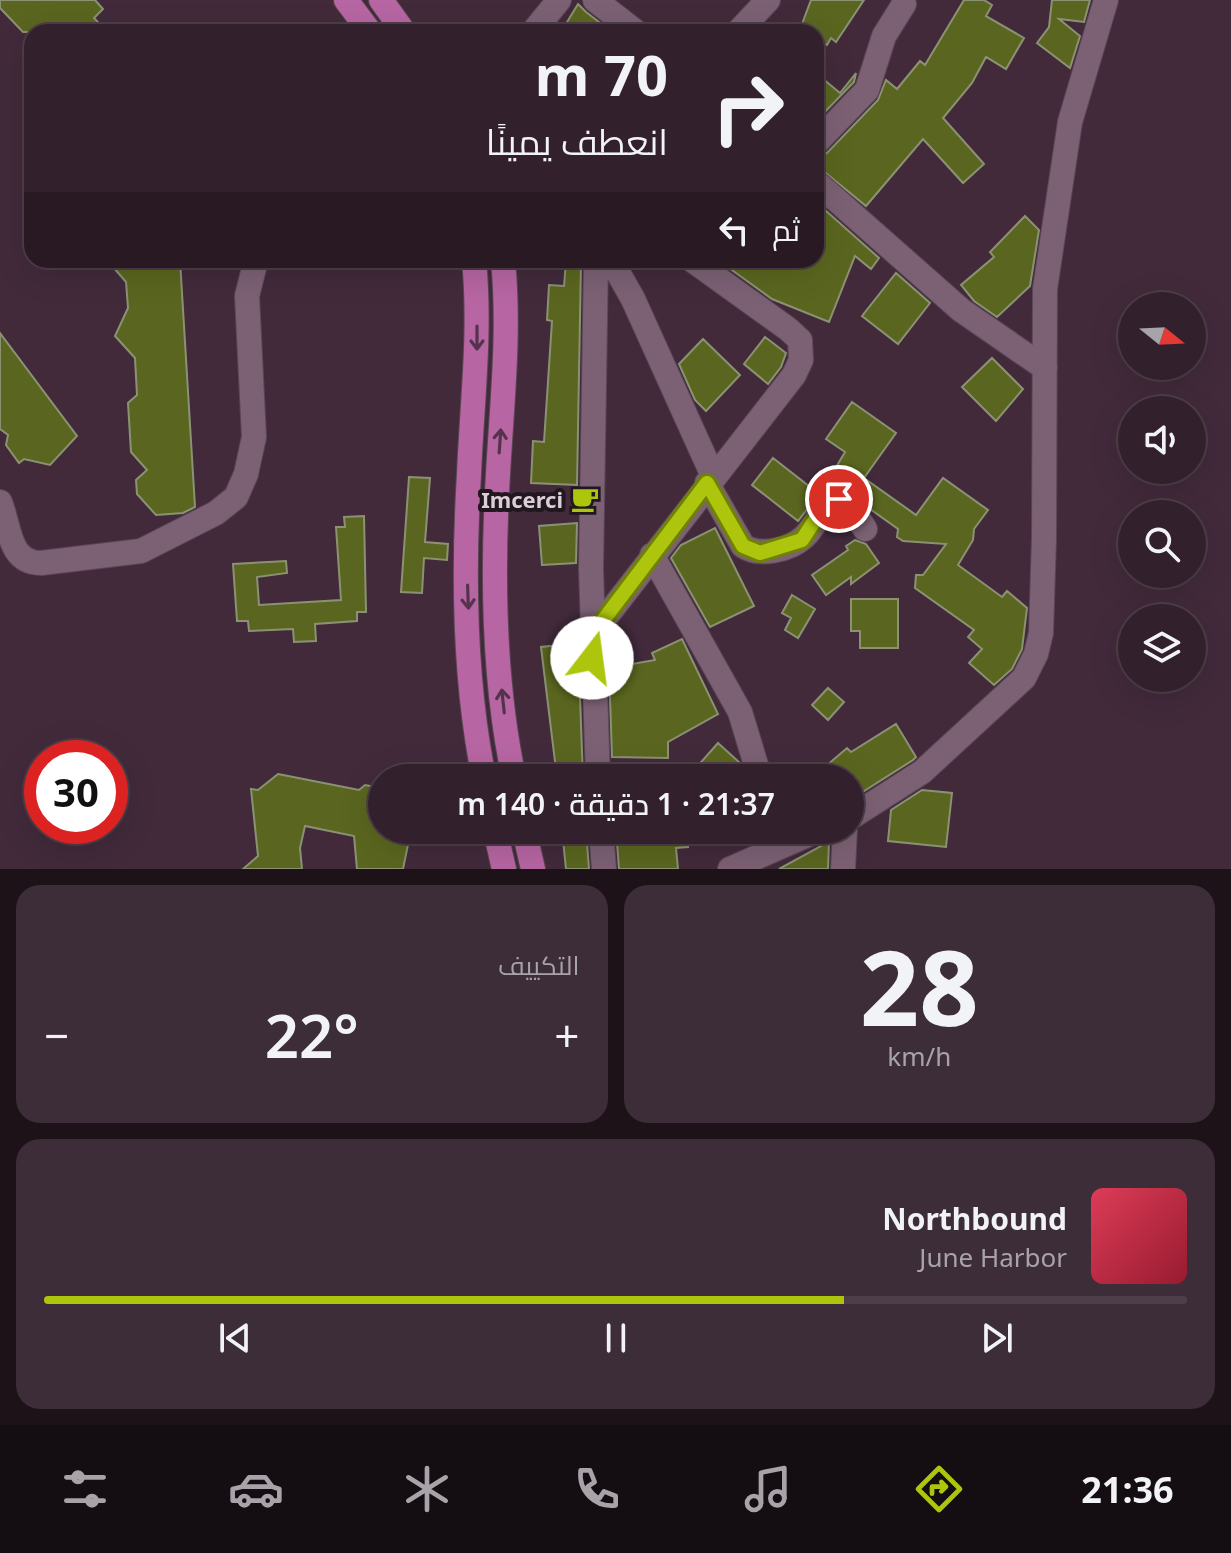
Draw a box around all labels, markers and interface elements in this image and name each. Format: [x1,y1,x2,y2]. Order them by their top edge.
text: 70 m [535,36,668,112]
icon: right [696,56,800,160]
text: انعطف يمينًا [486,117,668,166]
icon: left [712,208,756,252]
text: ثم [772,209,800,250]
north arrow [1118,292,1206,380]
map controls [1118,292,1206,692]
one-way arrow [469,324,485,351]
button: sound [1118,396,1206,484]
one-way arrow [493,428,508,455]
pin [805,465,873,533]
icon: arrive [817,477,861,521]
place label: Imcerci [481,484,563,514]
cafe icon: Imcerci [570,484,600,514]
button: search [1118,500,1206,588]
one-way arrow [460,583,475,610]
button: layers [1118,604,1206,692]
position arrow [550,616,634,700]
one-way arrow [495,688,510,715]
speed limit sign: 30 [24,740,128,844]
text: 21:37 · 1 دقيقة · 140 m [457,783,775,824]
text: 28 [860,915,979,1056]
text: التكييف [498,947,580,983]
text: 22° [265,994,359,1076]
text: − [44,1005,69,1065]
text: + [554,1005,579,1065]
text: km/h [887,1038,951,1074]
text: Northbound [882,1198,1067,1239]
text: June Harbor [919,1239,1067,1275]
icon: previous [213,1316,257,1360]
icon: pause [594,1316,638,1360]
icon: next [975,1316,1019,1360]
icon: filters [57,1461,113,1517]
icon: car [228,1461,284,1517]
icon: climate [399,1461,455,1517]
icon: phone [569,1461,625,1517]
icon: music [740,1461,796,1517]
icon: directions [911,1461,967,1517]
text: 21:36 [1081,1465,1174,1514]

